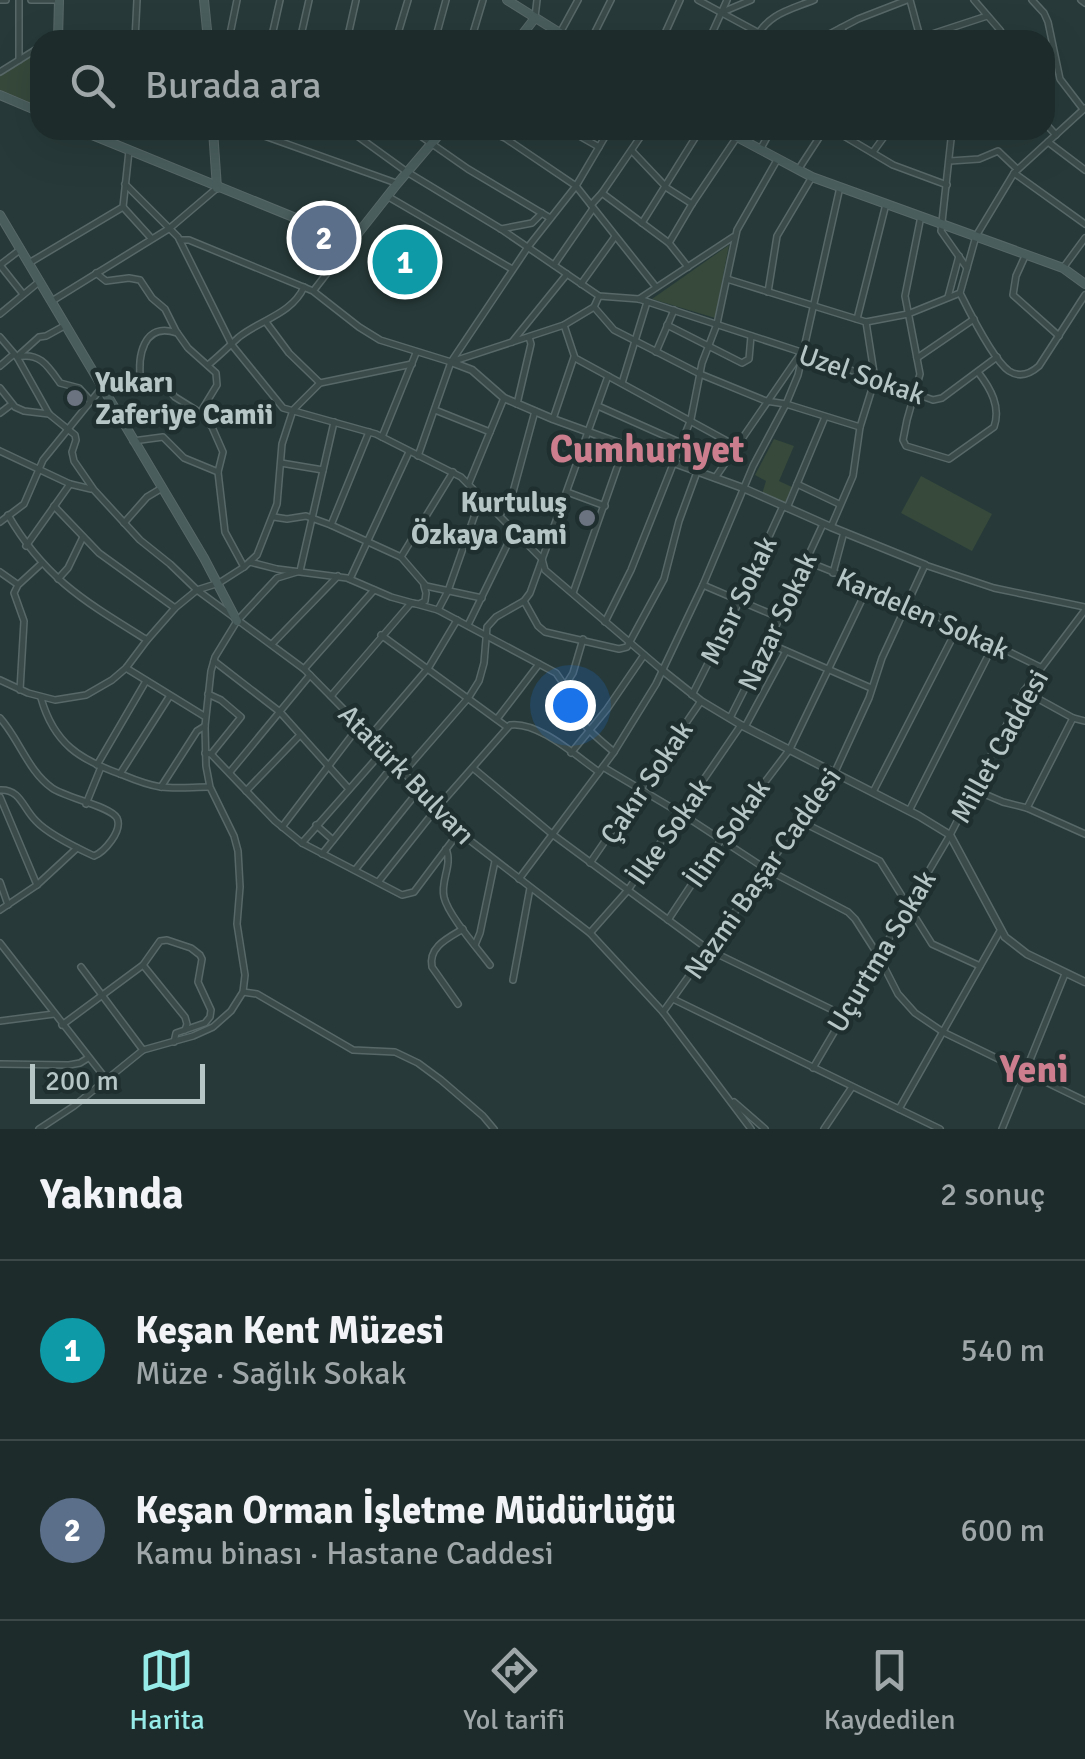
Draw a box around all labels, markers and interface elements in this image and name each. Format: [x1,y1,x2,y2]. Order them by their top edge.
search box [30,30,1055,140]
icon: search [65,58,120,113]
text: Burada ara [145,62,322,109]
pin: 2 [292,200,356,276]
pin: 1 [372,224,438,300]
street label: Uzel Sokak [794,338,929,412]
place label: Yukarı Zaferiye Camii [94,366,273,432]
marker: Yukarı Zaferiye Camii [64,387,86,409]
district label: Cumhuriyet [550,426,744,473]
place label: Kurtuluş Özkaya Cami [411,486,567,552]
marker: Kurtuluş Özkaya Cami [576,507,598,529]
street label: Mısır Sokak [693,531,785,670]
street label: Nazar Sokak [731,547,825,696]
street label: Kardelen Sokak [831,561,1014,667]
street label: Millet Caddesi [944,664,1056,829]
your location [545,680,596,731]
street label: Atatürk Bulvarı [331,698,482,852]
street label: Çakır Sokak [593,715,700,851]
street label: Nazmi Başar Caddesi [677,761,849,986]
street label: İlke Sokak [621,772,719,891]
street label: İlim Sokak [678,773,778,894]
street label: Uçurtma Sokak [820,864,944,1039]
district label: Yeni [999,1046,1069,1093]
scale bar [30,1059,205,1104]
text: 200 m [45,1064,119,1098]
text: Yakında [40,1169,184,1220]
text: 2 sonuç [940,1175,1045,1214]
text: Keşan Kent Müzesi [135,1307,444,1354]
text: 1 [64,1331,81,1370]
text: 540 m [961,1331,1045,1370]
text: Müze · Sağlık Sokak [135,1354,407,1393]
text: Keşan Orman İşletme Müdürlüğü [135,1487,676,1534]
text: 2 [64,1511,81,1550]
text: 600 m [961,1511,1045,1550]
text: Kamu binası · Hastane Caddesi [135,1534,554,1573]
tab: Harita [129,1643,205,1737]
tab: Yol tarifi [463,1643,565,1737]
tab: Kaydedilen [824,1643,956,1737]

